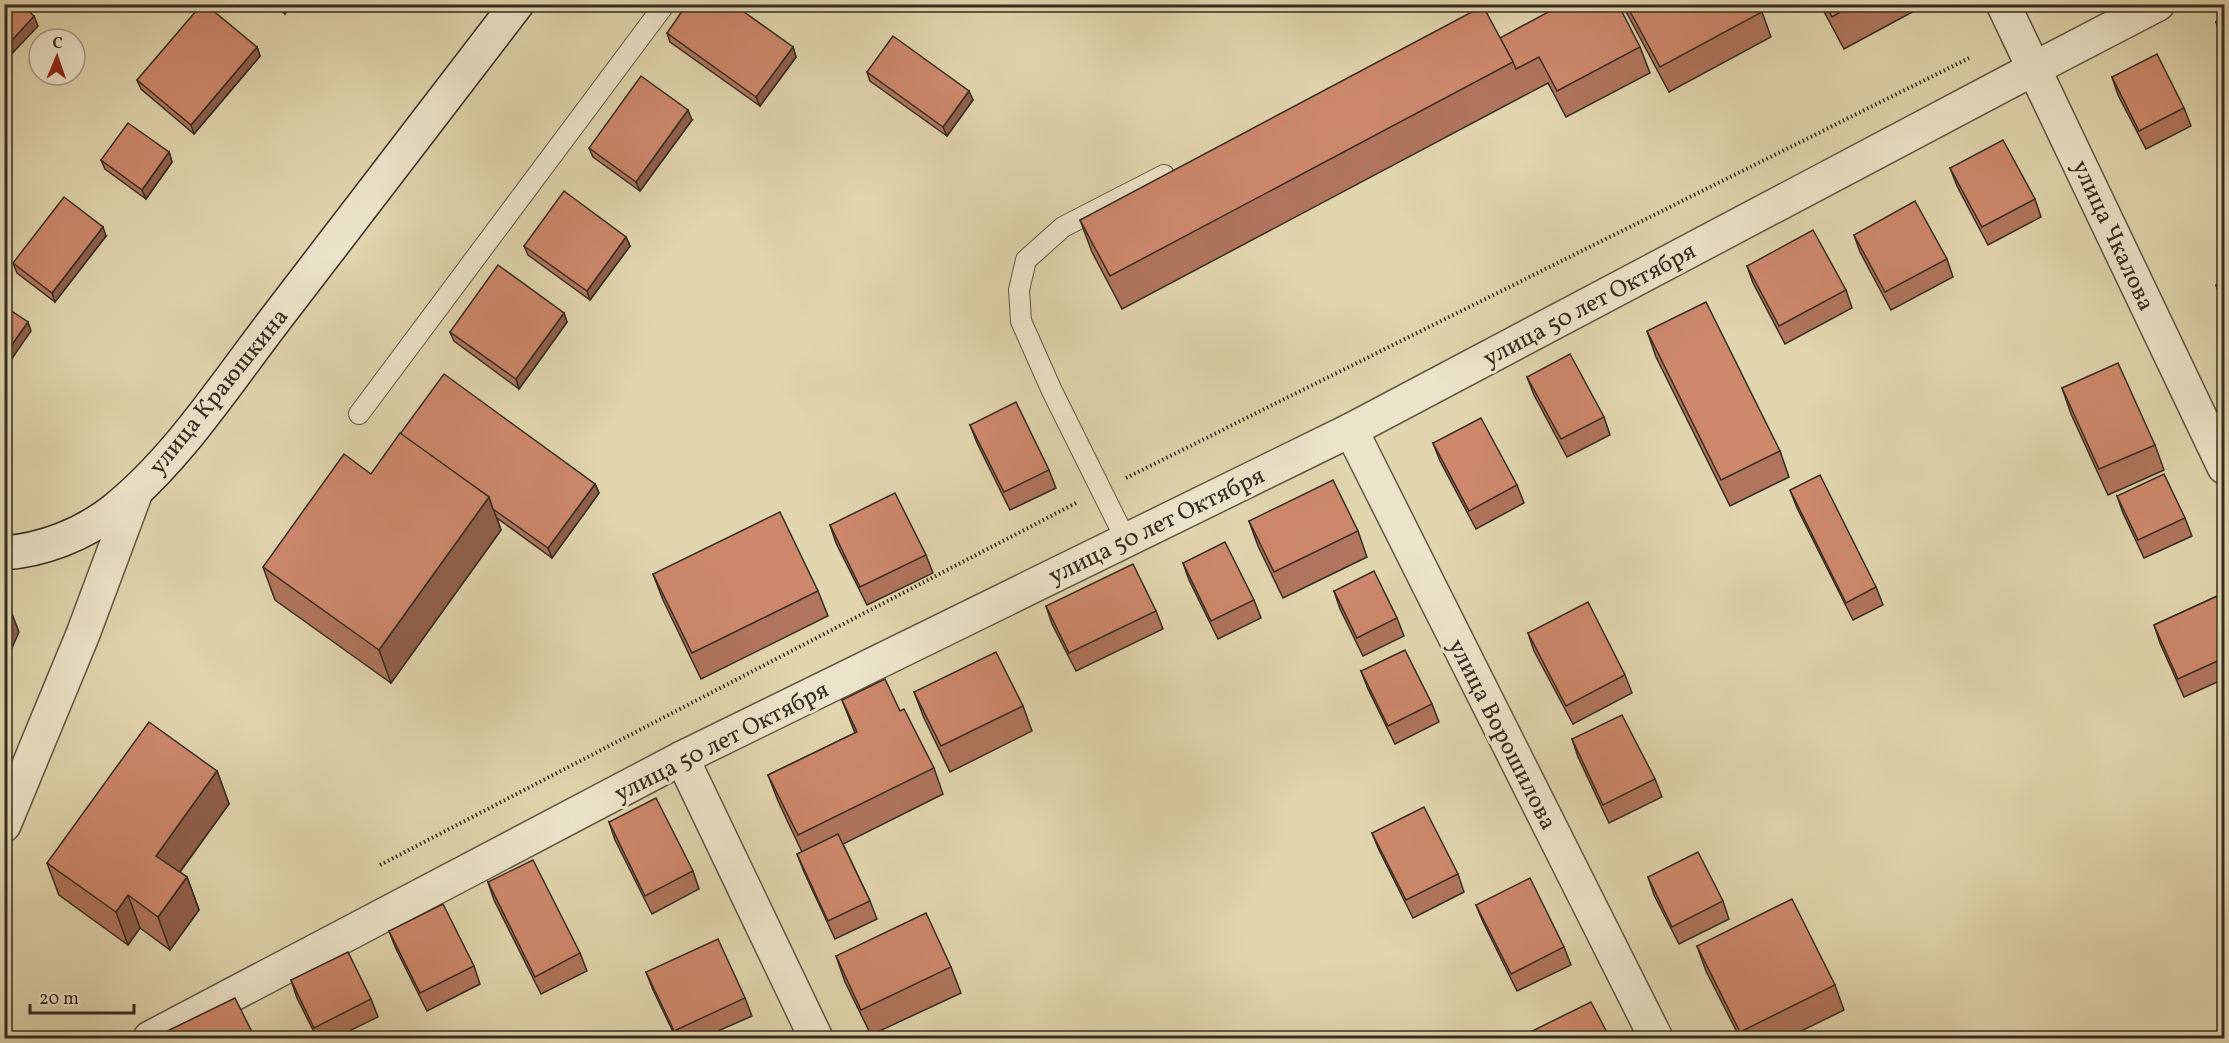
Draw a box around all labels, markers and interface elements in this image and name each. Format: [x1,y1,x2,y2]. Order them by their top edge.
north arrow [27,27,87,87]
text: С [52,33,63,55]
street label: улица Чкалова [2062,155,2162,317]
street label: улица 50 лет Октября [1477,235,1702,376]
street label: улица Краюшкина [142,302,297,483]
street label: улица 50 лет Октября [1043,460,1271,594]
street label: улица Ворошилова [1438,633,1564,836]
street label: улица 50 лет Октября [609,674,835,812]
scale bar [30,977,134,1015]
text: 20 m [39,987,79,1012]

